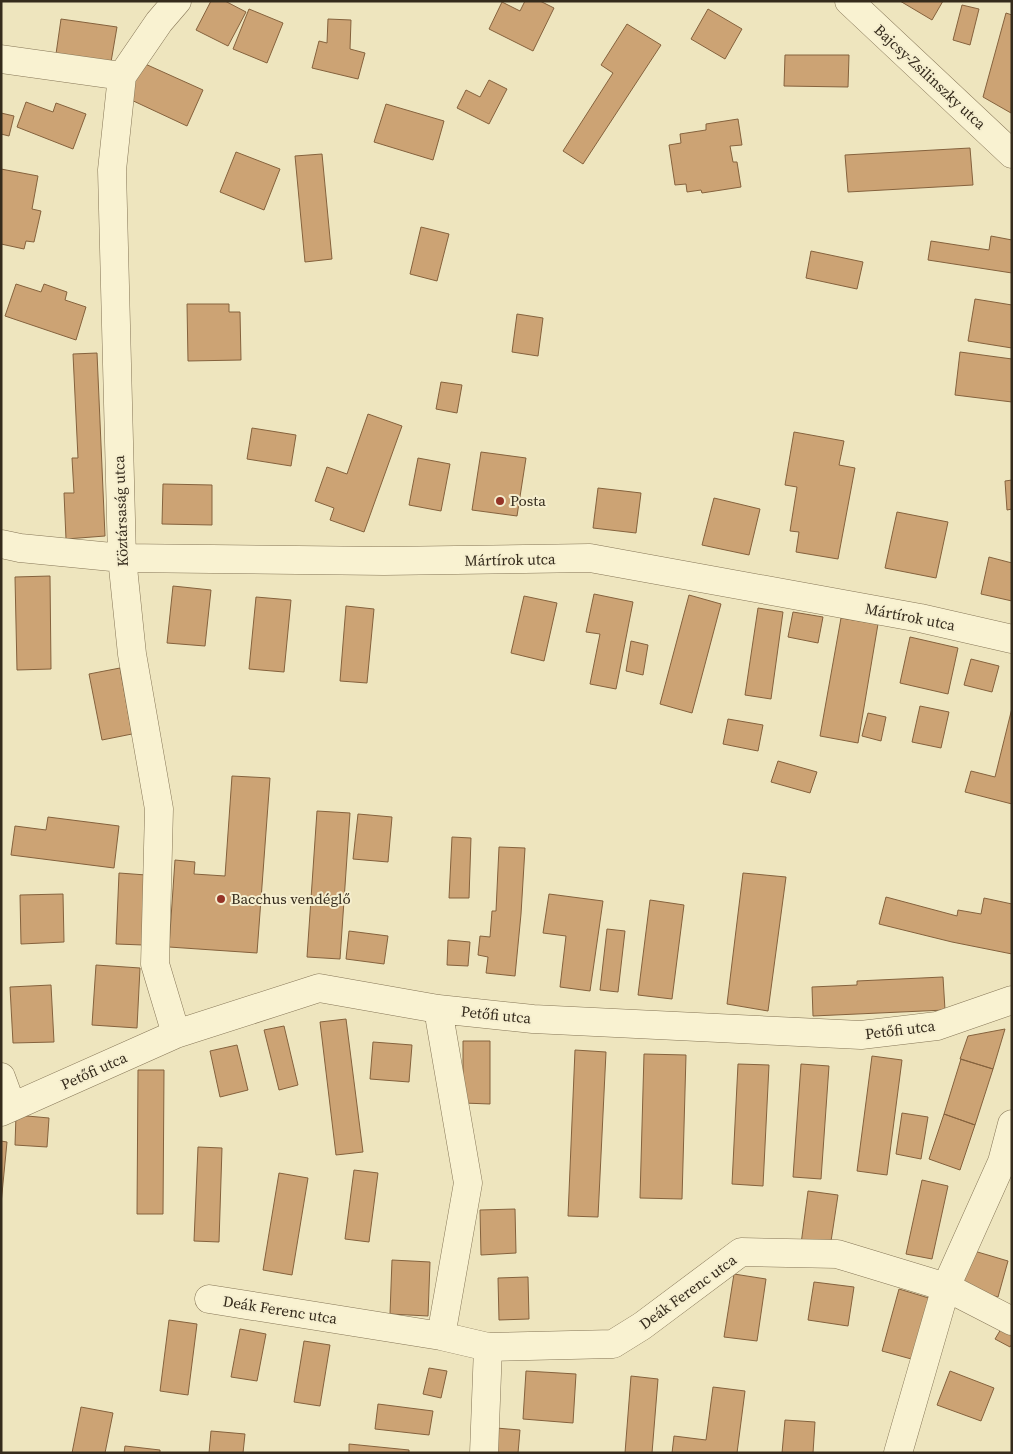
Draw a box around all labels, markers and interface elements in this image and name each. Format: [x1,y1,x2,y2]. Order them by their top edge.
street label: Bajcsy-Zsilinszky utca [870,19,991,134]
street label: Köztársaság utca [108,455,133,567]
place label: Posta [510,490,546,511]
marker: Posta [494,495,506,507]
street label: Mártírok utca [464,548,556,571]
street label: Mártírok utca [863,597,957,636]
place label: Bacchus vendéglő [231,888,351,909]
marker: Bacchus vendéglő [215,893,227,905]
street label: Petőfi utca [460,1000,533,1029]
street label: Petőfi utca [864,1015,937,1044]
street label: Petőfi utca [57,1046,131,1094]
street label: Deák Ferenc utca [635,1249,741,1334]
street label: Deák Ferenc utca [221,1290,339,1329]

